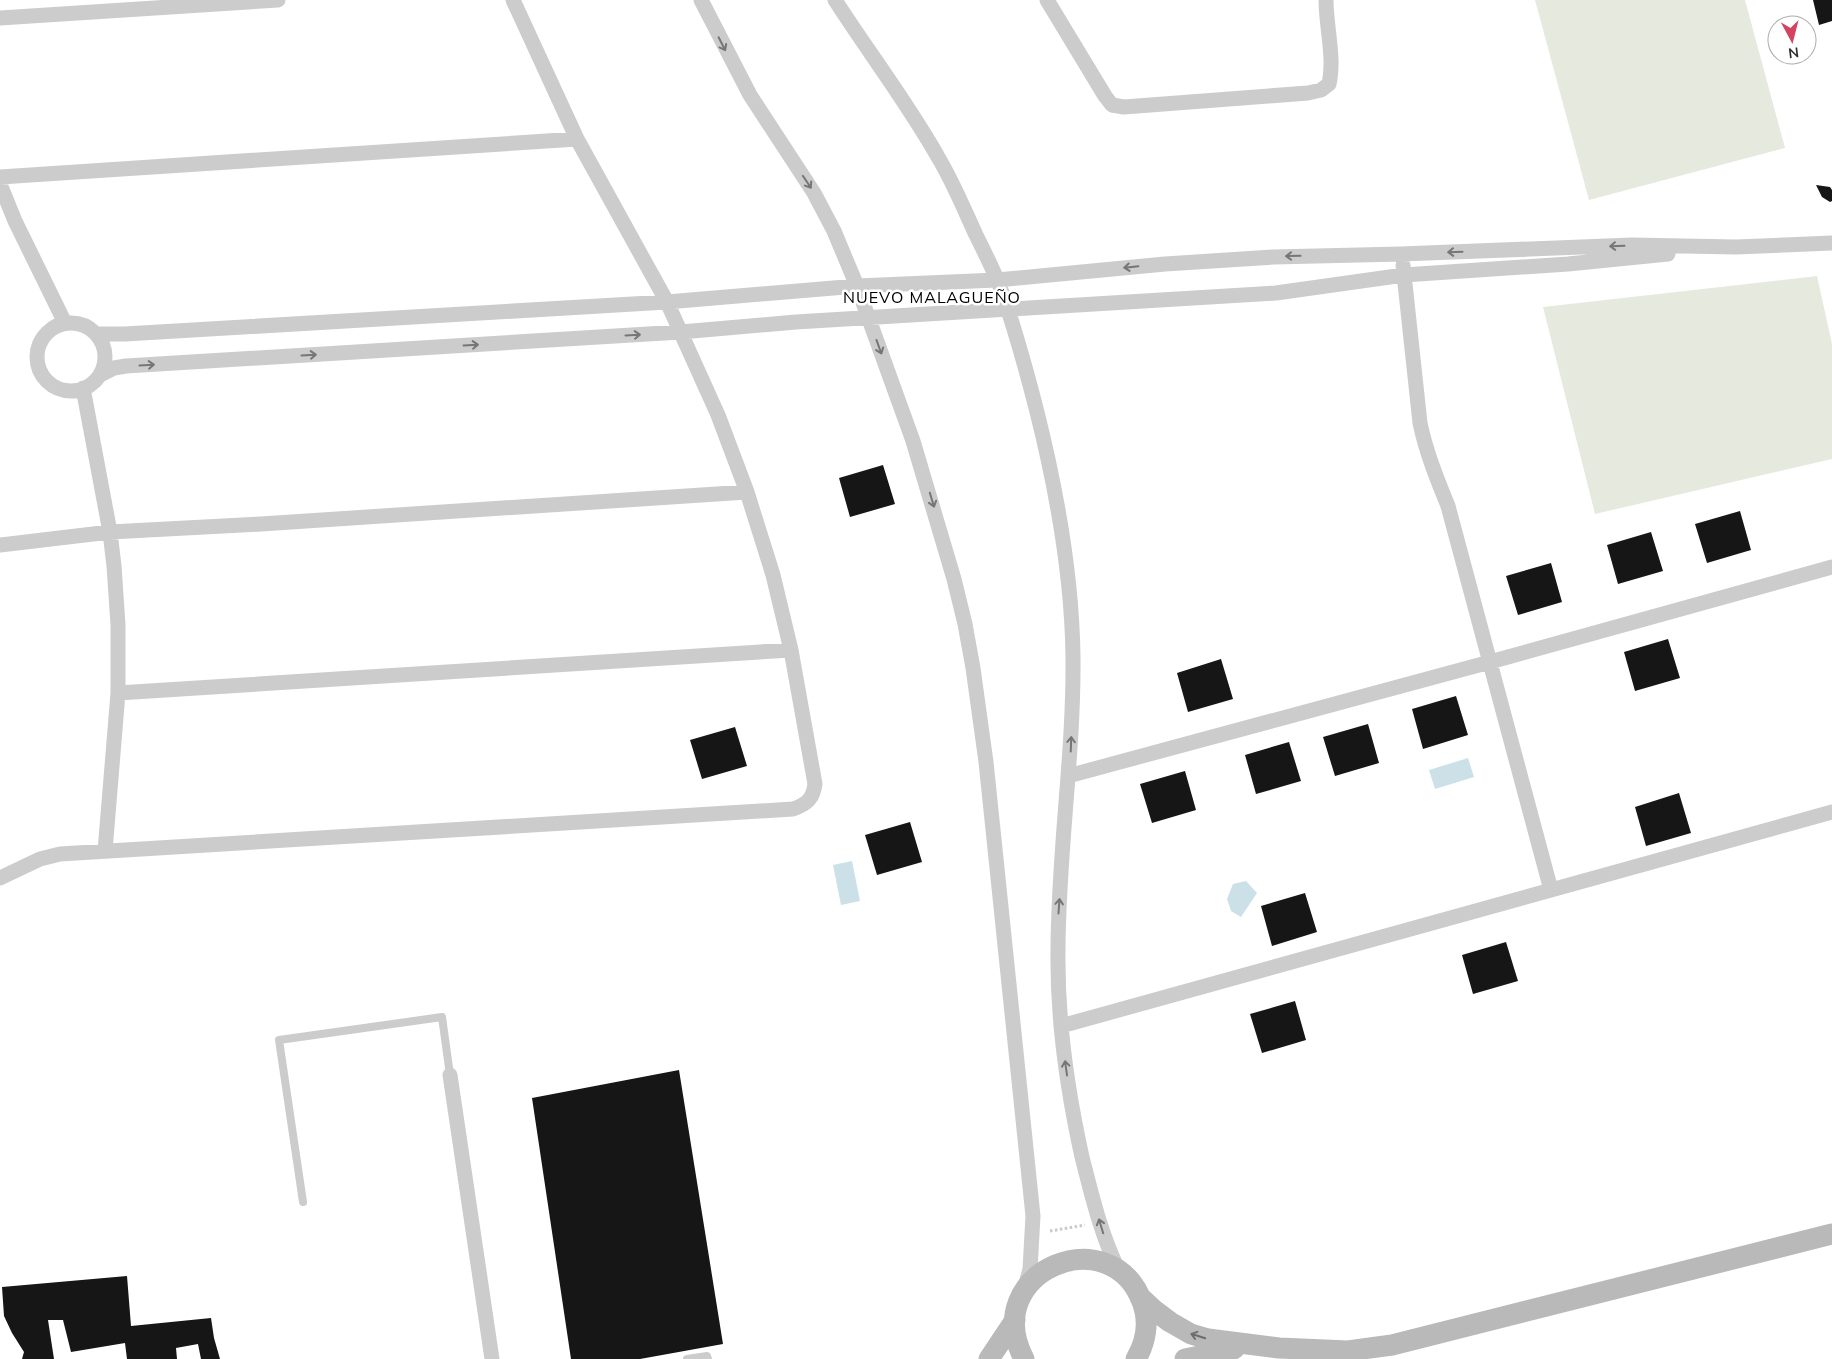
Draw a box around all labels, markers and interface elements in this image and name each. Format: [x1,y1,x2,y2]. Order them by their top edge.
north arrow [1767,15,1817,65]
one-way arrow [718,36,727,51]
text: N [1787,43,1800,62]
one-way arrow [802,175,812,189]
one-way arrow [1610,241,1626,250]
one-way arrow [1447,247,1463,256]
one-way arrow [1285,251,1301,261]
one-way arrow [1123,262,1139,272]
district label: NUEVO MALAGUEÑO [843,287,1021,307]
one-way arrow [625,331,641,340]
one-way arrow [875,338,884,354]
one-way arrow [463,340,479,350]
one-way arrow [301,350,317,359]
one-way arrow [138,360,154,369]
one-way arrow [927,492,937,508]
one-way arrow [1066,736,1075,752]
one-way arrow [1055,898,1064,914]
one-way arrow [1060,1060,1070,1076]
one-way arrow [1095,1219,1105,1235]
one-way arrow [1191,1331,1206,1340]

